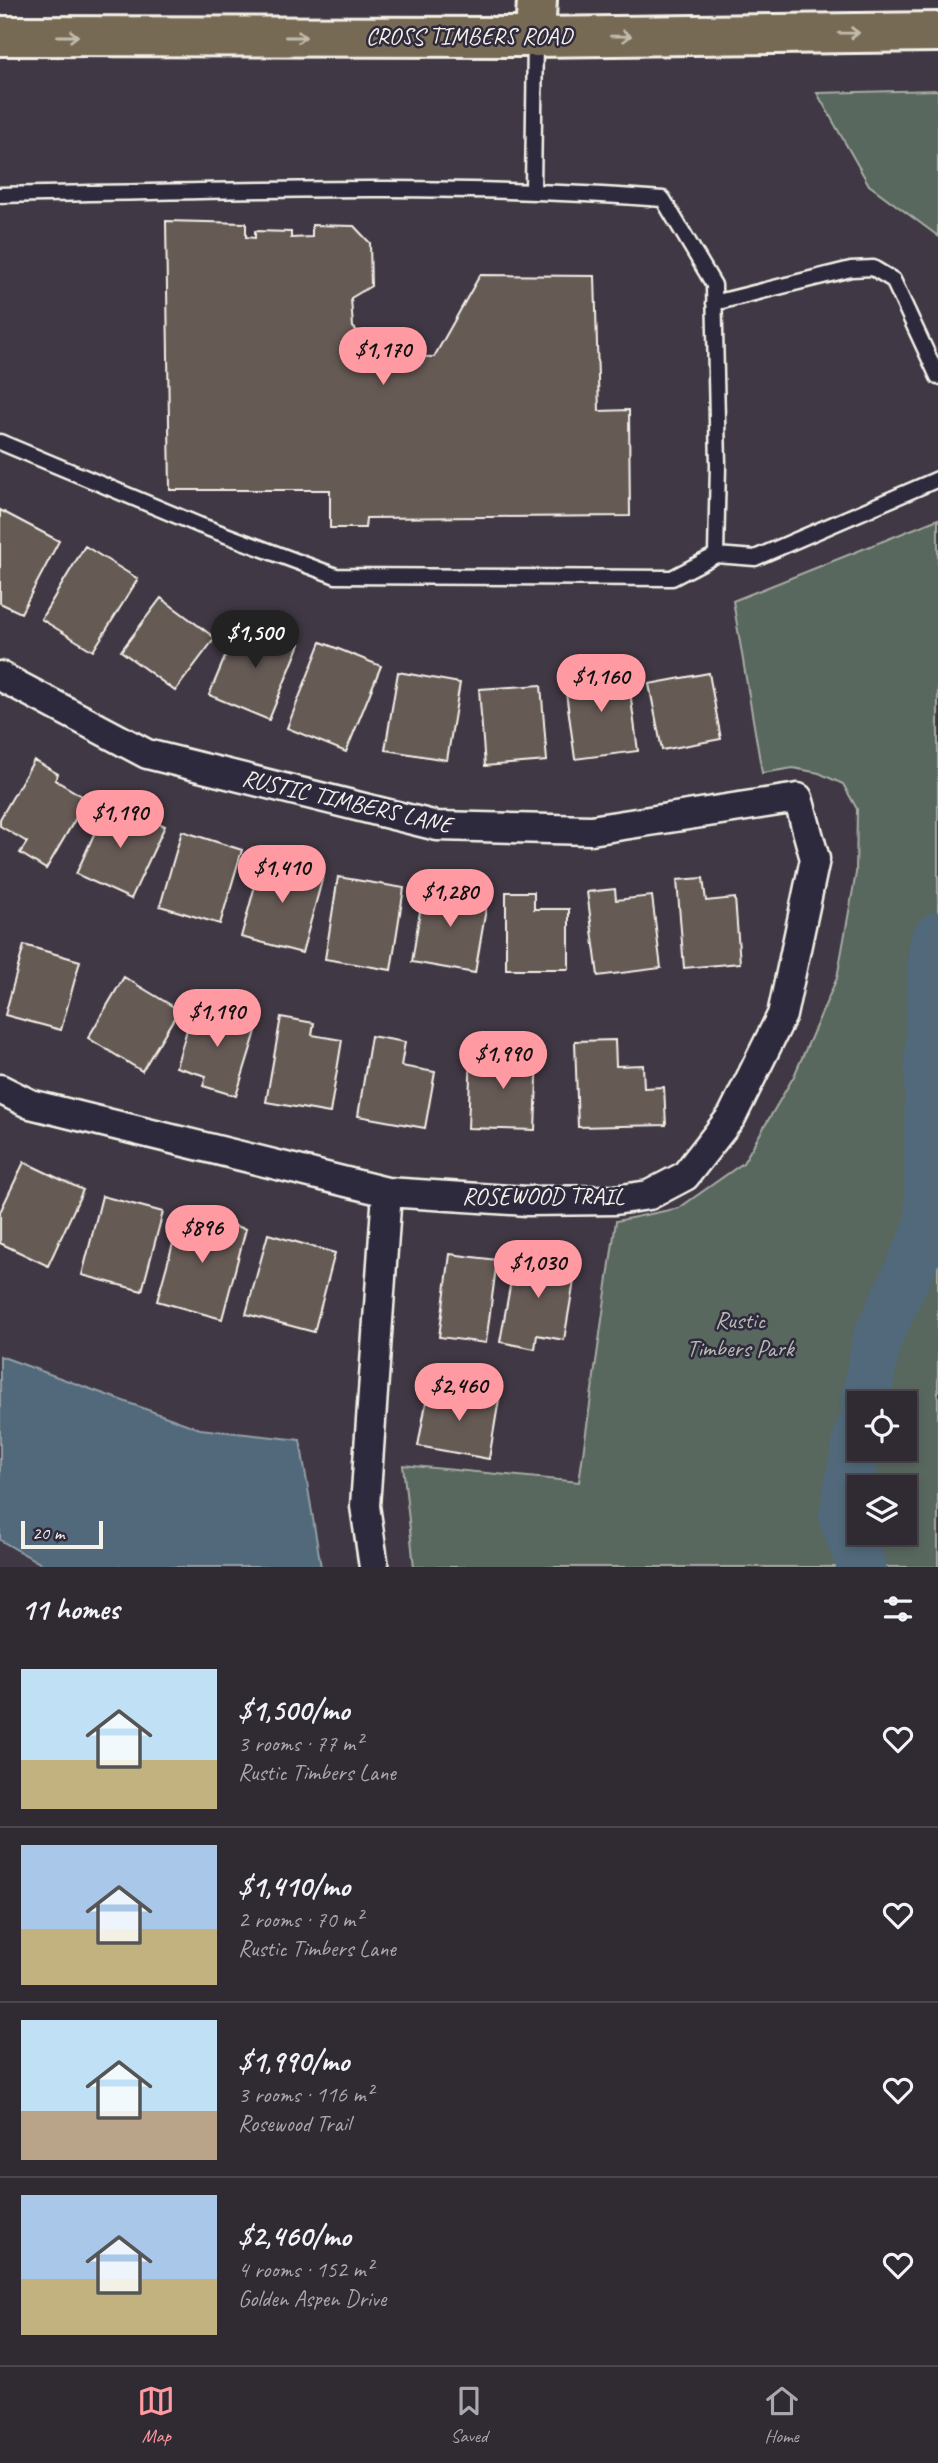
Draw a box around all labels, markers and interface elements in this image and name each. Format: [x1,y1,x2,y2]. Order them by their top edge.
street label: CROSS TIMBERS ROAD [366,21,574,51]
one-way arrow [837,26,860,40]
one-way arrow [56,29,79,43]
one-way arrow [609,29,632,43]
one-way arrow [284,30,307,43]
pin: $1,170 [326,328,440,387]
text: $1,170 [355,335,411,364]
pin: $1,500 [198,610,312,670]
text: $1,500 [227,618,283,647]
pin: $1,160 [544,654,658,714]
text: $1,160 [573,662,629,691]
street label: RUSTIC TIMBERS LANE [239,762,457,840]
pin: $1,190 [63,790,177,850]
text: $1,190 [92,798,148,827]
pin: $1,410 [225,846,339,905]
text: $1,410 [254,853,310,882]
pin: $1,280 [393,870,507,929]
text: $1,280 [422,877,478,906]
pin: $1,190 [160,990,274,1049]
text: $1,190 [189,997,245,1026]
pin: $1,990 [446,1032,560,1091]
text: $1,990 [475,1039,531,1068]
street label: ROSEWOOD TRAIL [462,1181,625,1211]
pin: $896 [161,1206,243,1265]
text: $896 [181,1213,223,1242]
pin: $1,030 [481,1240,595,1300]
text: $1,030 [510,1248,566,1277]
park label: Rustic Timbers Park [686,1305,796,1363]
pin: $2,460 [402,1364,516,1423]
text: $2,460 [431,1371,487,1400]
map controls [847,1391,917,1545]
button: locate [847,1391,917,1461]
button: layers [847,1475,917,1545]
scale bar [21,1518,103,1550]
text: 20 m [32,1521,64,1545]
text: 11 homes [21,1590,119,1628]
icon: filters [879,1590,917,1628]
text: $1,500/mo [238,1691,349,1729]
icon: home [77,1697,161,1781]
icon: heart [879,1720,917,1758]
text: 3 rooms · 77 m² [238,1729,362,1758]
text: Rustic Timbers Lane [238,1758,396,1787]
text: $1,410/mo [238,1867,350,1905]
icon: home [77,1873,161,1957]
icon: heart [879,1896,917,1934]
text: 2 rooms · 70 m² [238,1905,362,1934]
text: Rustic Timbers Lane [238,1934,396,1963]
text: $1,990/mo [238,2042,349,2080]
icon: home [77,2048,161,2132]
icon: heart [879,2071,917,2109]
text: 3 rooms · 116 m² [238,2080,373,2109]
text: Rosewood Trail [238,2109,351,2138]
text: $2,460/mo [238,2217,351,2255]
icon: home [77,2223,161,2307]
icon: heart [879,2246,917,2284]
text: 4 rooms · 152 m² [238,2255,373,2284]
text: Golden Aspen Drive [238,2284,386,2313]
tab: Map [137,2382,175,2448]
tab: Saved [450,2382,488,2448]
tab: Home [763,2382,801,2448]

